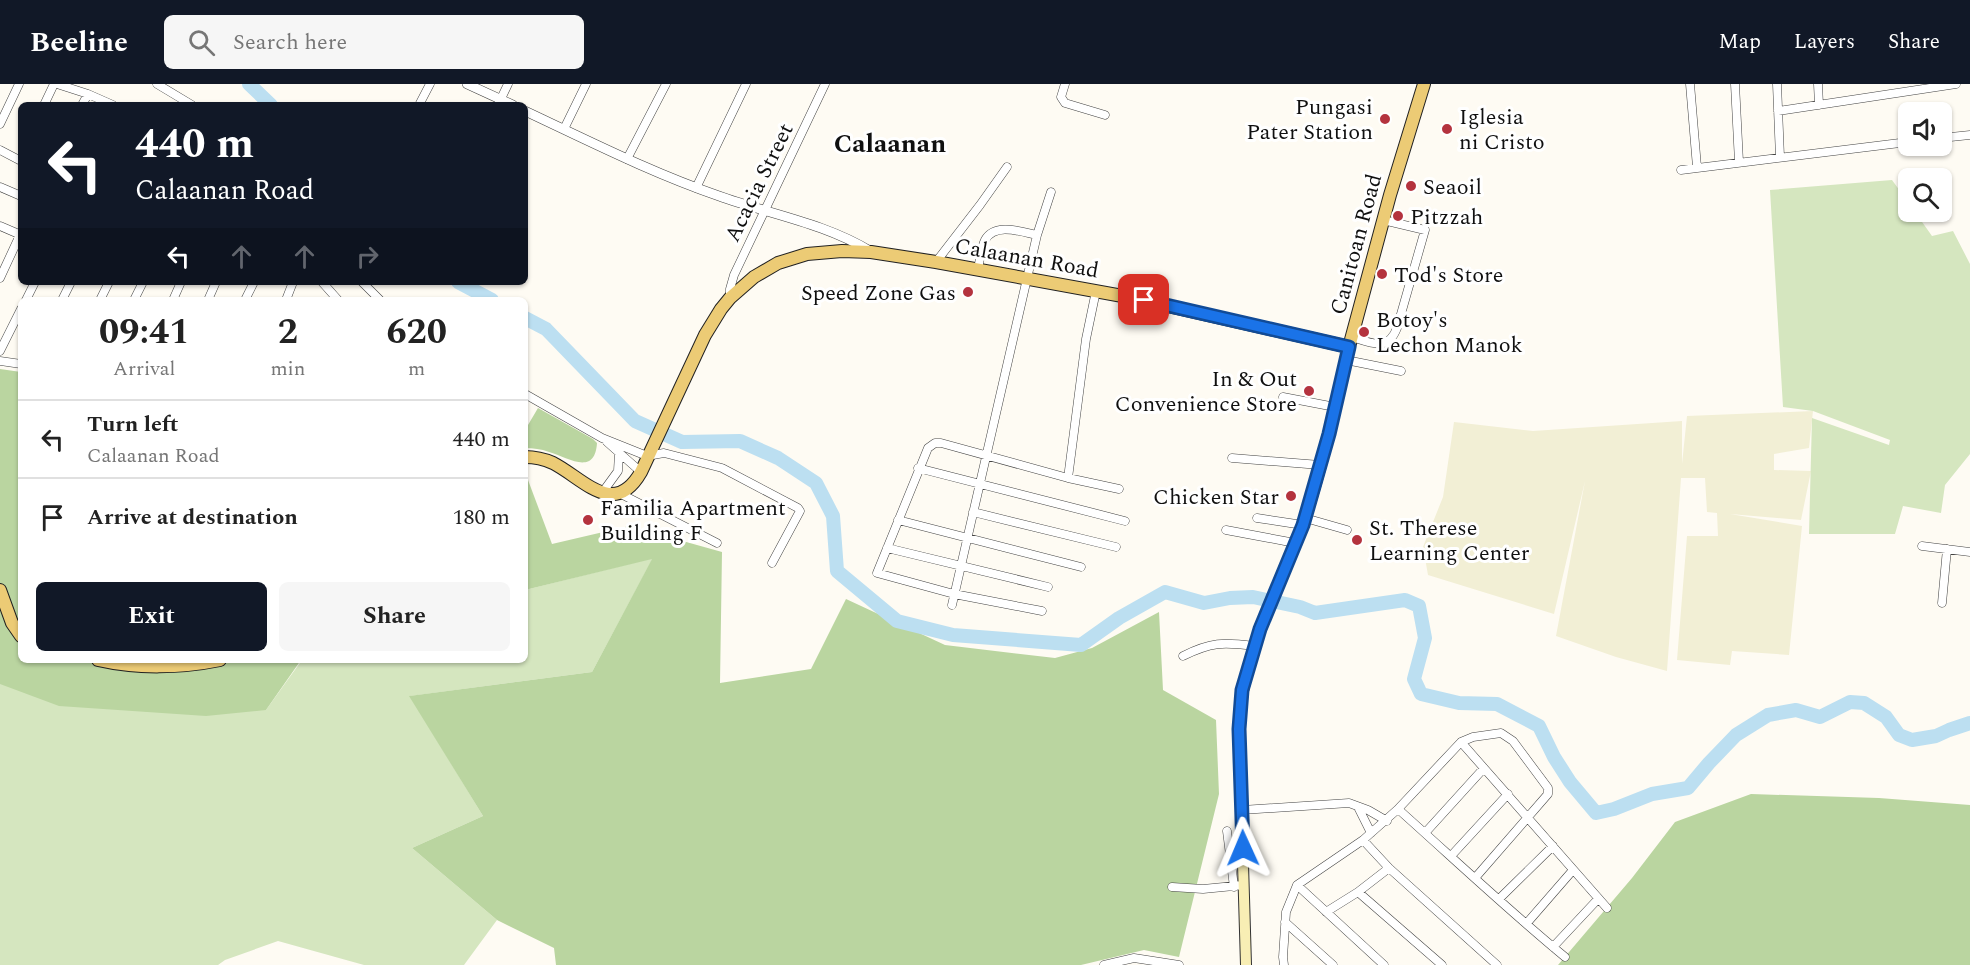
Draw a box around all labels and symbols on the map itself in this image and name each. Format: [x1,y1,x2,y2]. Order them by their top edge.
place label: Pungasi Pater Station [1246,91,1373,149]
place label: Iglesia ni Cristo [1459,101,1545,159]
marker: Pungasi Pater Station [1378,112,1392,126]
street label: Acacia Street [716,117,802,248]
marker: Iglesia ni Cristo [1440,122,1454,136]
district label: Calaanan [834,124,946,164]
street label: Canitoan Road [1322,170,1391,319]
place label: Seaoil [1423,171,1482,204]
marker: Seaoil [1404,179,1418,193]
place label: Pitzzah [1410,201,1483,234]
marker: Pitzzah [1391,209,1405,223]
street label: Calaanan Road [952,230,1101,287]
place label: Tod's Store [1394,259,1503,292]
marker: Tod's Store [1375,267,1389,281]
pin [1118,274,1169,325]
place label: Speed Zone Gas [801,277,956,310]
marker: Speed Zone Gas [961,285,975,299]
place label: Botoy's Lechon Manok [1376,304,1523,362]
marker: Botoy's Lechon Manok [1357,325,1371,339]
place label: In & Out Convenience Store [1115,363,1297,421]
marker: In & Out Convenience Store [1302,384,1316,398]
place label: Chicken Star [1153,481,1279,514]
marker: Chicken Star [1284,489,1298,503]
place label: Familia Apartment Building F [600,492,786,550]
place label: St. Therese Learning Center [1369,512,1530,570]
marker: Familia Apartment Building F [581,513,595,527]
marker: St. Therese Learning Center [1350,533,1364,547]
position arrow [1211,816,1275,880]

